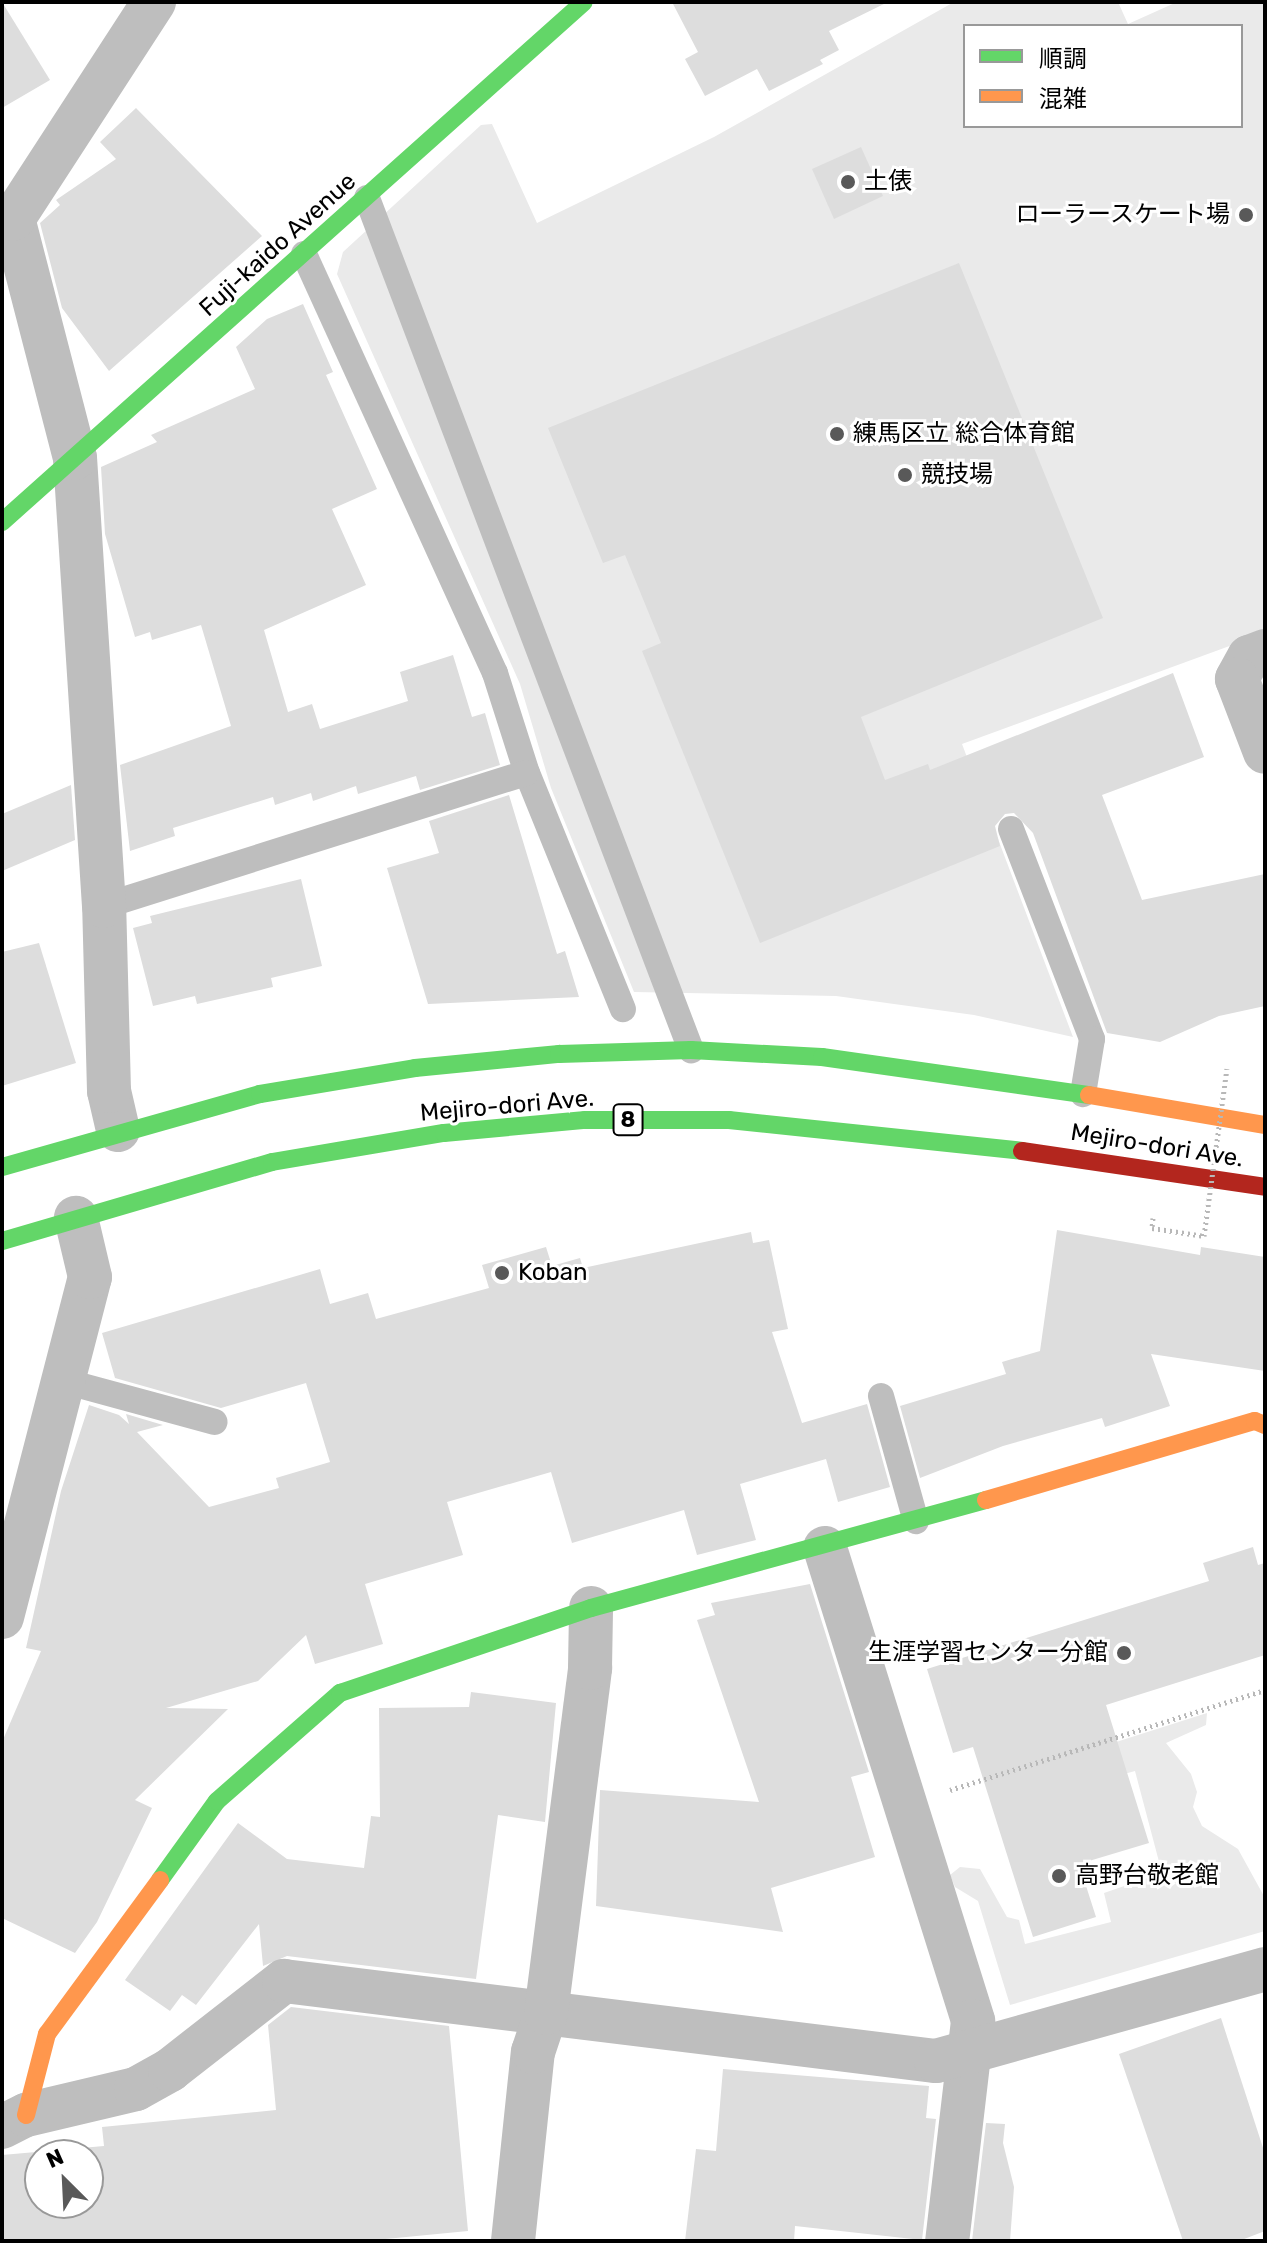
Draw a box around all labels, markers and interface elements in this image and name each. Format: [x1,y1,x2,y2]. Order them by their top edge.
legend [963,24,1243,128]
text: 順調 [1039,45,1087,73]
text: 混雑 [1039,85,1087,113]
street label: Fuji-kaido Avenue [194,167,362,323]
place label: 土俵 [864,168,912,196]
marker: 土俵 [839,173,857,191]
place label: ローラースケート場 [1014,201,1230,229]
marker: ローラースケート場 [1237,206,1255,224]
place label: 練馬区立 総合体育館 [853,420,1075,448]
marker: 練馬区立 総合体育館 [828,425,846,443]
place label: 競技場 [921,461,993,489]
marker: 競技場 [896,466,914,484]
street label: Mejiro-dori Ave. [418,1084,596,1128]
road number: 8 [612,1102,644,1138]
street label: Mejiro-dori Ave. [1068,1118,1246,1174]
place label: Koban [518,1259,588,1287]
marker: Koban [493,1264,511,1282]
place label: 生涯学習センター分館 [868,1639,1108,1667]
marker: 生涯学習センター分館 [1115,1644,1133,1662]
place label: 高野台敬老館 [1075,1862,1219,1890]
marker: 高野台敬老館 [1050,1867,1068,1885]
north arrow [24,2139,104,2219]
text: N [42,2143,68,2174]

